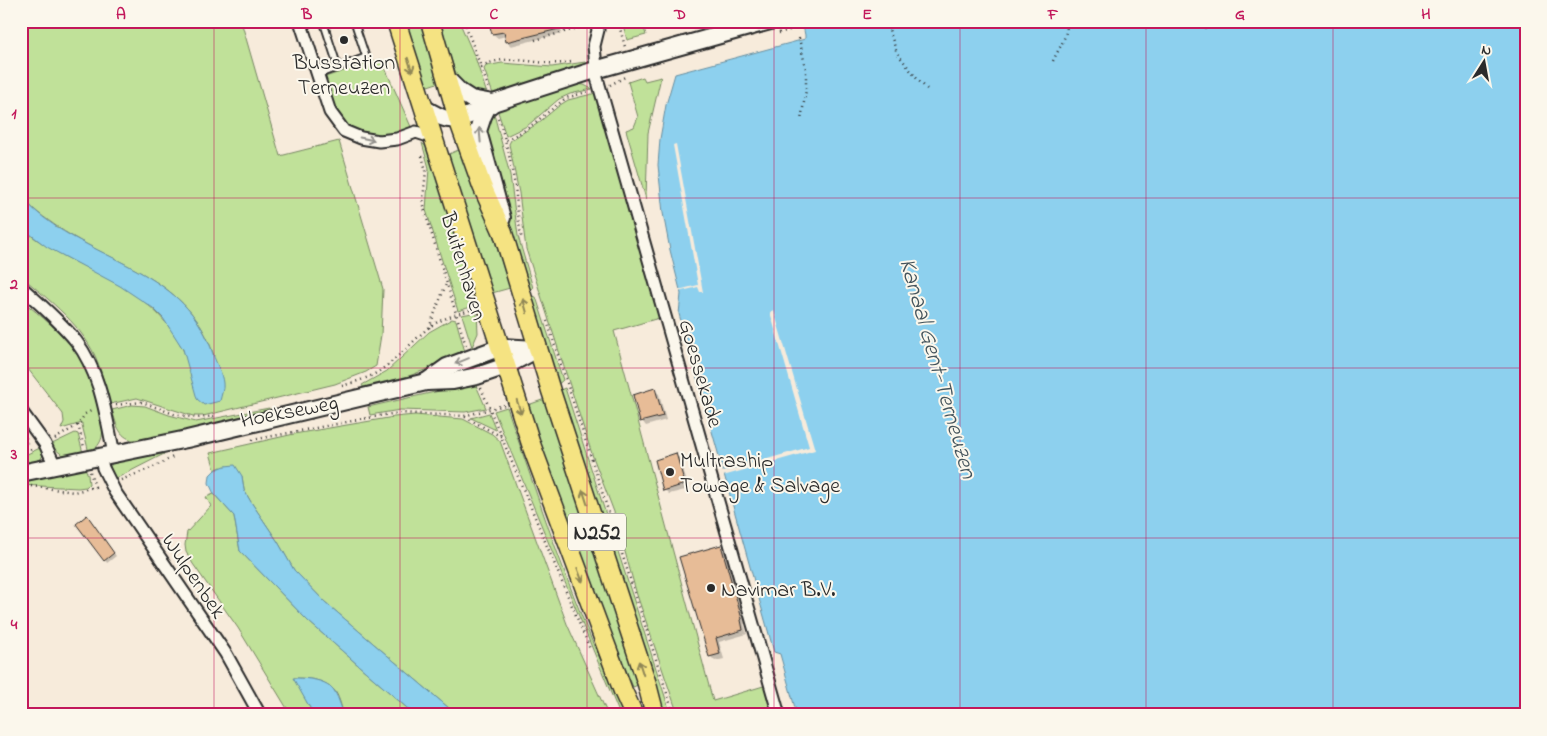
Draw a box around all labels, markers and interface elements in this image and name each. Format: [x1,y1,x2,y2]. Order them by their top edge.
text: A [116,3,126,27]
text: B [301,3,313,27]
text: C [490,3,499,27]
text: D [673,3,686,27]
text: E [862,3,872,27]
text: F [1047,3,1059,27]
text: G [1235,3,1245,27]
text: H [1421,3,1431,27]
marker: Busstation Terneuzen [338,34,350,46]
north arrow [1460,38,1510,88]
text: N [1480,40,1493,62]
place label: Busstation Terneuzen [292,48,395,105]
one-way arrow [406,56,416,72]
text: 1 [11,102,17,126]
one-way arrow [475,127,485,143]
one-way arrow [359,135,375,144]
street label: Buitenhaven [430,208,494,325]
water label: Kanaal Gent-Terneuzen [888,254,985,484]
text: 2 [9,273,18,297]
one-way arrow [520,299,530,315]
street label: Goessekade [668,316,730,432]
one-way arrow [454,357,470,366]
street label: Hoekseweg [238,388,341,439]
one-way arrow [514,398,524,414]
text: 3 [10,443,18,467]
place label: Multraship Towage & Salvage [680,446,840,504]
marker: Multraship Towage & Salvage [664,466,676,478]
one-way arrow [580,489,590,505]
road number: N252 [568,514,626,550]
street label: Wulpenbek [152,528,233,626]
one-way arrow [576,566,585,582]
place label: Navimar B.V. [721,575,836,607]
marker: Navimar B.V. [705,582,717,594]
text: 4 [10,613,18,637]
one-way arrow [636,660,646,676]

